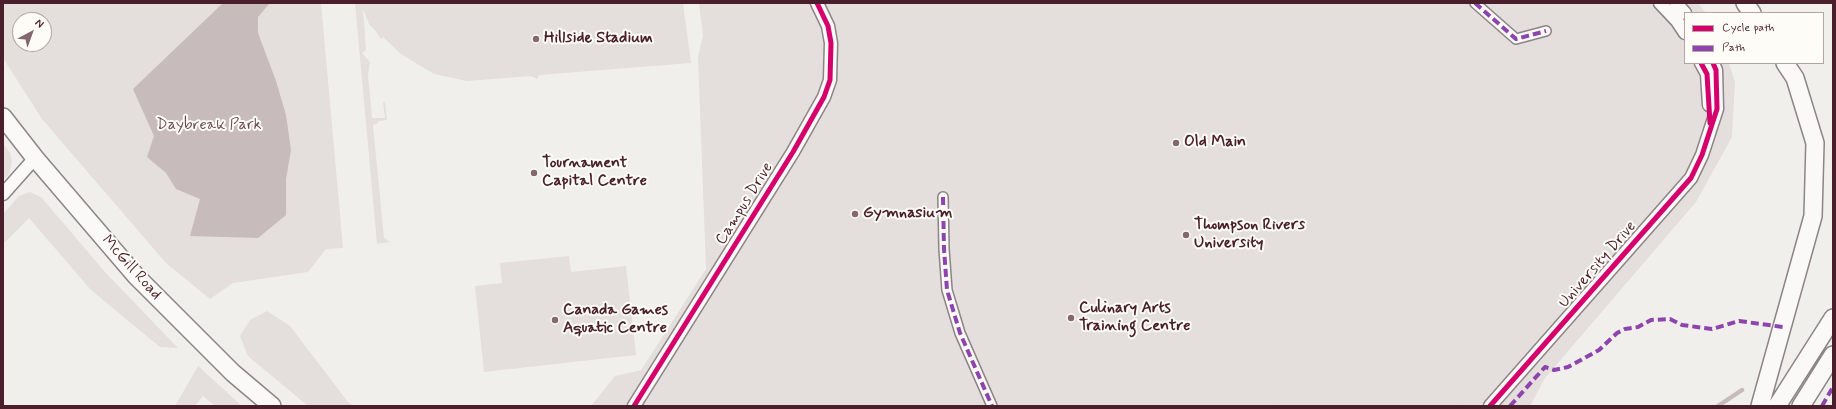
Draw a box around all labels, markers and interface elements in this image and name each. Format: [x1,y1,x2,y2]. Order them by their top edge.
north arrow [12,12,52,52]
legend [1684,12,1824,64]
text: N [32,16,47,31]
text: Cycle path [1722,20,1774,36]
place label: Hillside Stadium [544,29,653,49]
marker: Hillside Stadium [531,34,541,44]
text: Path [1722,40,1745,56]
park label: Daybreak Park [157,116,261,136]
place label: Old Main [1184,133,1246,153]
marker: Old Main [1171,138,1181,148]
place label: Tournament Capital Centre [542,154,647,192]
street label: Campus Drive [712,159,778,249]
marker: Tournament Capital Centre [529,168,539,178]
place label: Gymnasium [863,204,953,224]
marker: Gymnasium [850,209,860,219]
place label: Thompson Rivers University [1194,216,1305,254]
street label: University Drive [1555,218,1641,312]
marker: Thompson Rivers University [1181,230,1191,240]
street label: McGill Road [97,232,165,304]
place label: Culinary Arts Training Centre [1079,299,1190,337]
place label: Canada Games Aquatic Centre [563,301,668,339]
marker: Culinary Arts Training Centre [1066,313,1076,323]
marker: Canada Games Aquatic Centre [550,315,560,325]

